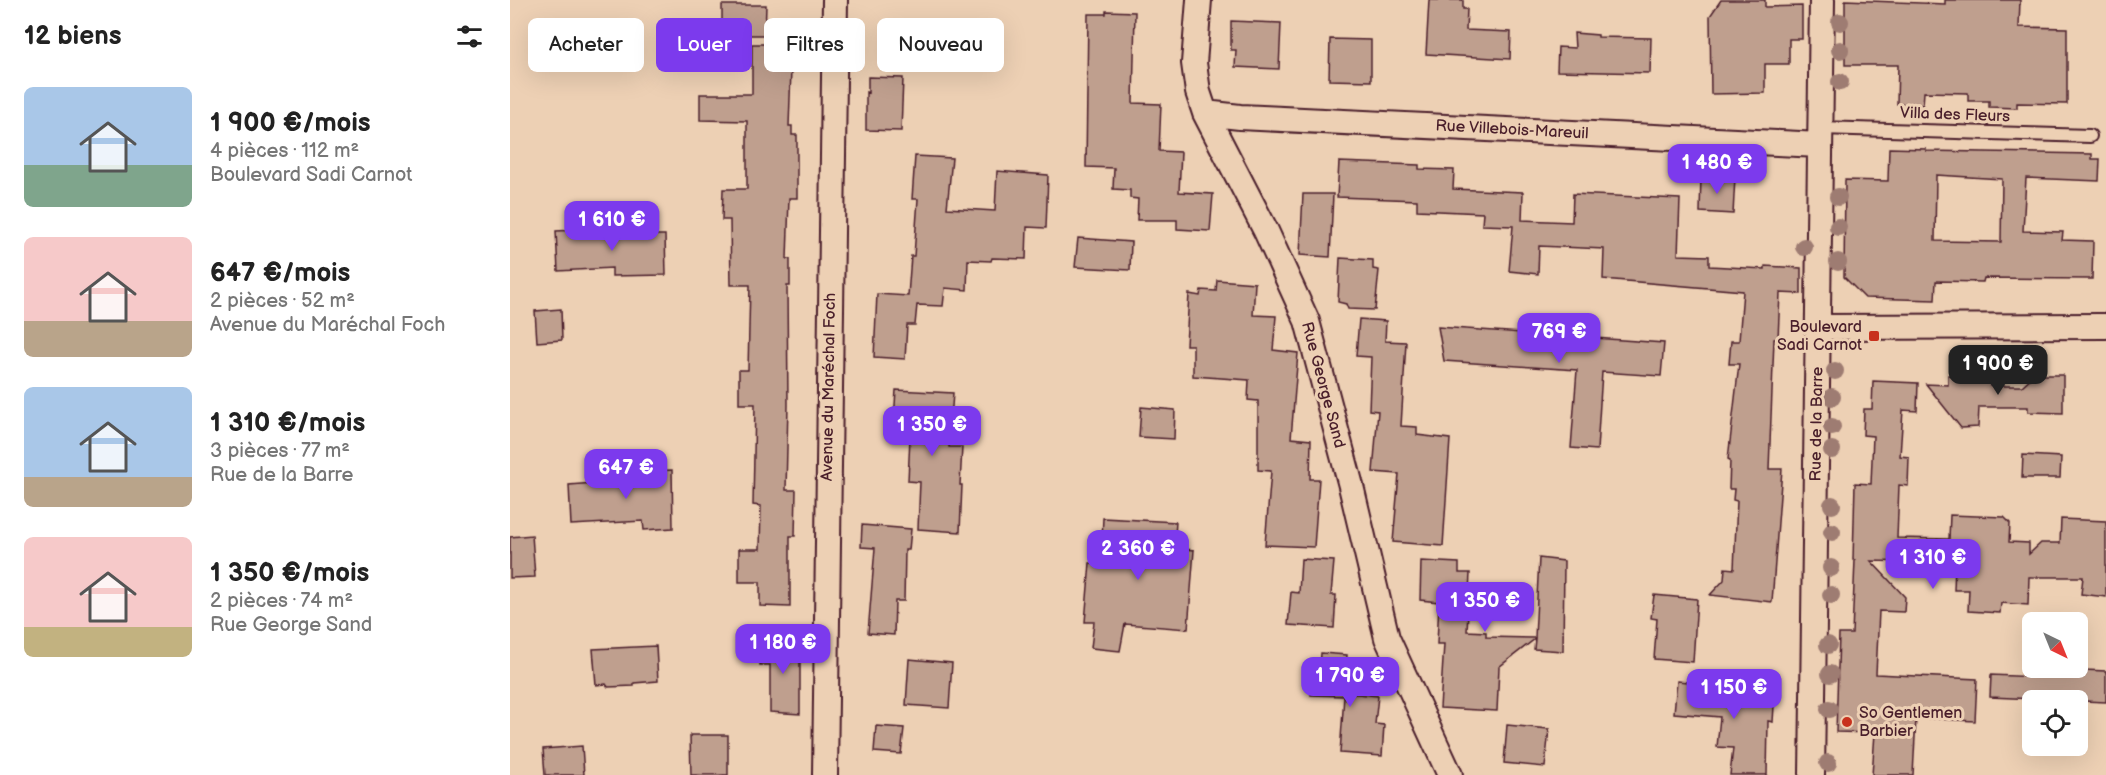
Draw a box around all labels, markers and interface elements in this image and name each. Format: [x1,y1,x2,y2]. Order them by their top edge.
chip: Acheter [528,18,644,72]
chip: Louer [656,18,752,72]
chip: Filtres [764,18,865,72]
chip: Nouveau [877,18,1004,72]
icon: filters [453,20,486,53]
text: 12 biens [24,21,121,52]
street label: Villa des Fleurs [1900,104,2010,126]
text: 1 900 €/mois [210,108,371,139]
icon: home [72,111,144,183]
street label: Rue Villebois-Mareuil [1435,116,1589,144]
text: 4 pièces · 112 m² [210,139,359,163]
pin: 1 480 € [1662,144,1772,195]
text: 1 480 € [1682,151,1752,175]
text: Boulevard Sadi Carnot [210,163,412,187]
pin: 1 610 € [557,201,667,252]
text: 1 610 € [578,208,646,232]
text: 647 €/mois [210,258,350,289]
icon: home [72,261,144,333]
text: 2 pièces · 52 m² [210,289,355,313]
street label: Avenue du Maréchal Foch [818,293,840,481]
text: Avenue du Maréchal Foch [210,313,445,337]
pin: 769 € [1517,313,1601,364]
place label: Boulevard Sadi Carnot [1777,318,1862,355]
street label: Rue George Sand [1297,320,1349,450]
text: 769 € [1531,320,1587,344]
marker: Boulevard Sadi Carnot [1867,329,1881,343]
pin: 1 900 € [1943,345,2053,396]
text: 1 900 € [1963,352,2033,376]
street label: Rue de la Barre [1807,366,1828,481]
pin: 1 350 € [877,406,987,457]
text: 1 310 €/mois [210,408,365,439]
icon: home [72,411,144,483]
text: 1 350 € [897,413,967,437]
text: 3 pièces · 77 m² [210,439,350,463]
pin: 647 € [584,449,668,500]
text: 647 € [598,456,654,480]
text: Rue de la Barre [210,463,353,487]
pin: 2 360 € [1083,530,1193,581]
text: 2 360 € [1101,537,1175,561]
pin: 1 310 € [1878,539,1988,590]
text: 1 310 € [1900,546,1966,570]
text: 1 350 €/mois [210,558,369,589]
icon: home [72,561,144,633]
pin: 1 350 € [1430,582,1540,633]
text: 2 pièces · 74 m² [210,589,353,613]
text: 1 350 € [1450,589,1520,613]
north arrow [2022,612,2088,678]
map controls [2022,612,2088,756]
text: Rue George Sand [210,613,372,637]
pin: 1 180 € [728,624,838,675]
text: 1 180 € [749,631,817,655]
pin: 1 790 € [1295,657,1405,708]
text: 1 790 € [1315,664,1385,688]
pin: 1 150 € [1679,669,1789,720]
text: 1 150 € [1701,676,1767,700]
button: locate [2022,690,2088,756]
place label: So Gentlemen Barbier [1859,704,1962,741]
marker: So Gentlemen Barbier [1840,715,1854,729]

